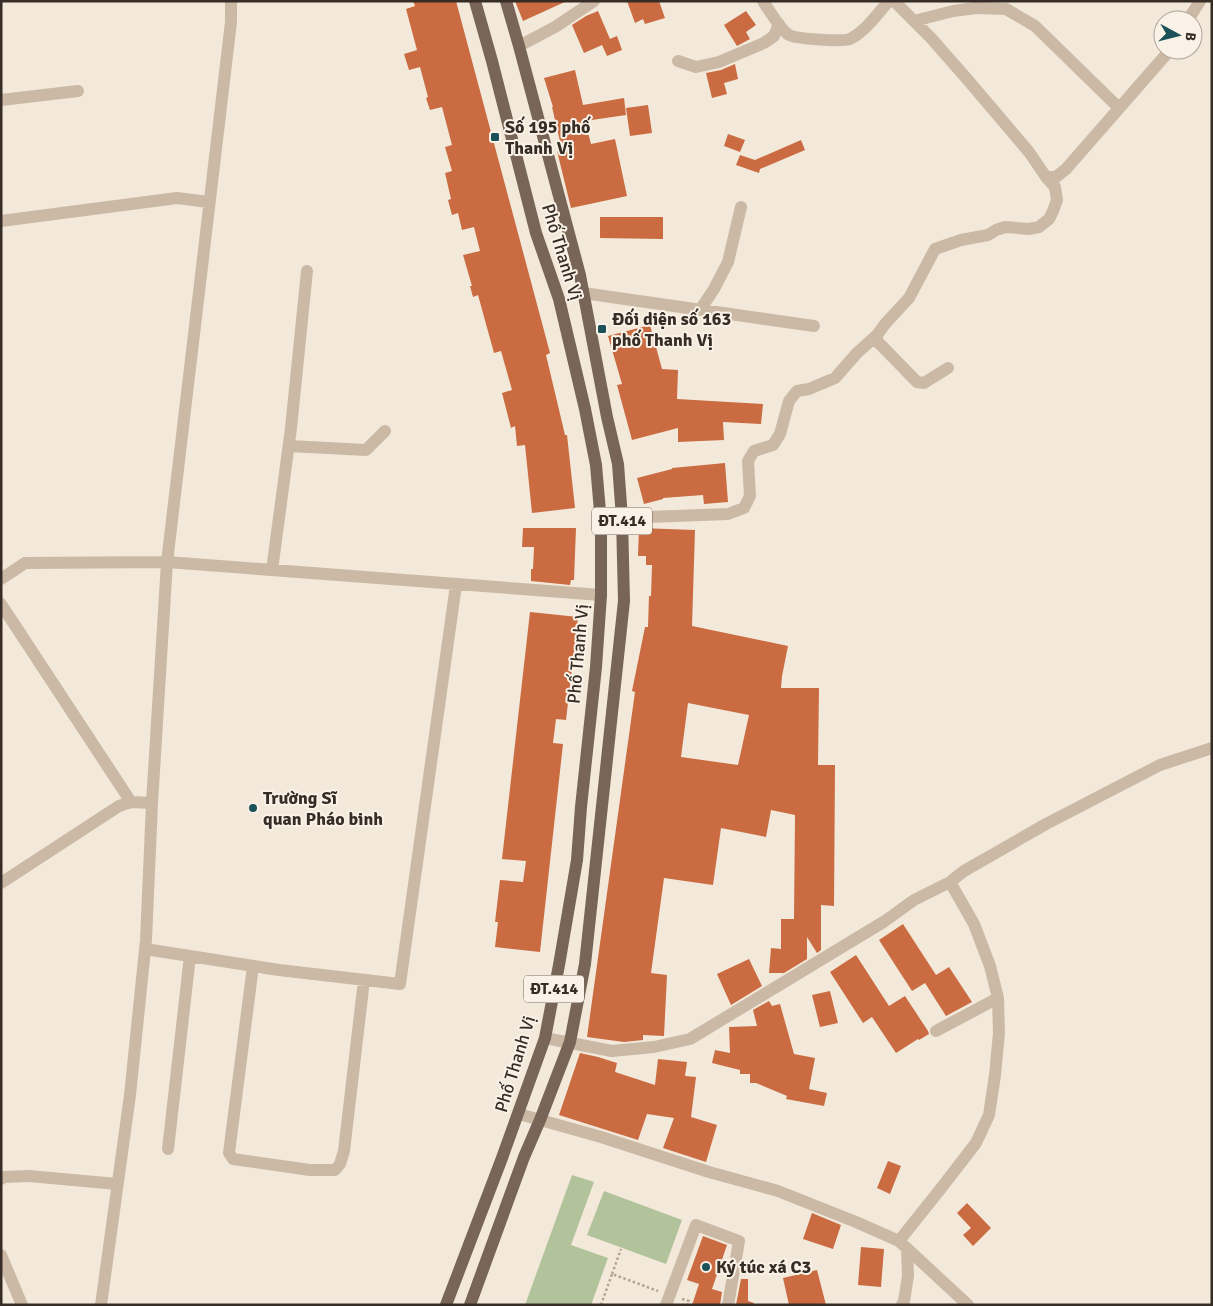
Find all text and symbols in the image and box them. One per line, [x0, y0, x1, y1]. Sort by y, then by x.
north arrow [1153, 10, 1203, 60]
text: B [1181, 31, 1199, 42]
place label: Số 195 phố Thanh Vị [505, 116, 591, 159]
marker: Số 195 phố Thanh Vị [489, 131, 501, 143]
street label: Phố Thanh Vị [537, 201, 587, 303]
place label: Đối diện số 163 phố Thanh Vị [612, 308, 731, 351]
marker: Đối diện số 163 phố Thanh Vị [596, 323, 608, 335]
road number: ĐT.414 [592, 508, 652, 534]
street label: Phố Thanh Vị [563, 603, 593, 705]
place label: Trường Sĩ quan Pháo binh [263, 787, 383, 830]
marker: Trường Sĩ quan Pháo binh [247, 802, 259, 814]
road number: ĐT.414 [524, 976, 584, 1002]
street label: Phố Thanh Vị [490, 1013, 540, 1115]
place label: Ký túc xá C3 [716, 1256, 811, 1278]
marker: Ký túc xá C3 [700, 1261, 712, 1273]

